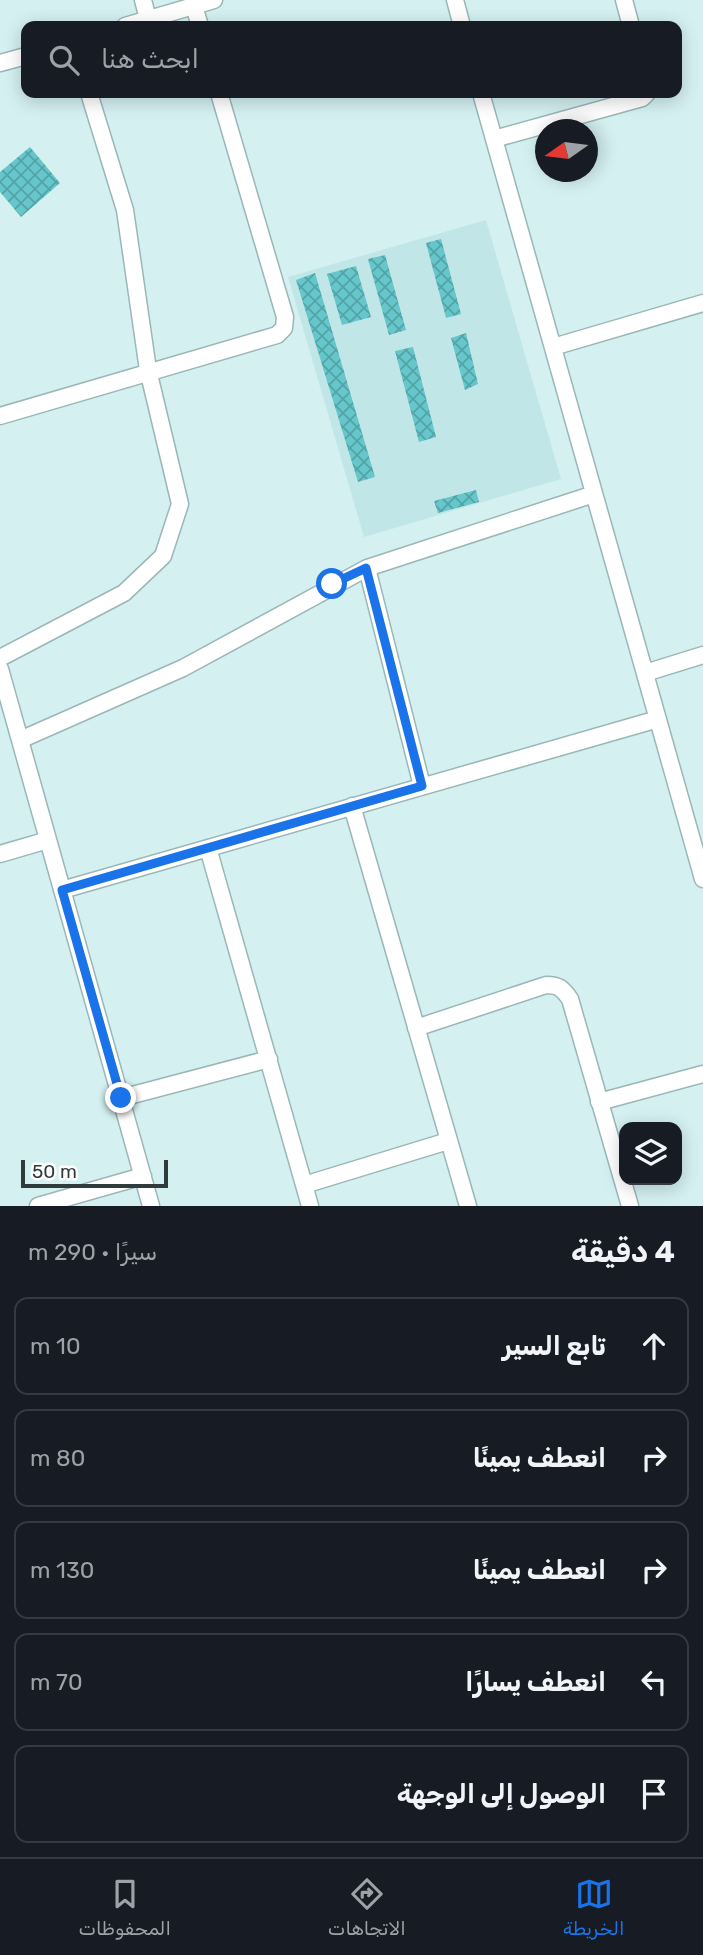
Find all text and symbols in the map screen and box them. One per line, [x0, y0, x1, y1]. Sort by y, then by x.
search box [21, 21, 682, 98]
icon: search [45, 41, 83, 79]
text: ابحث هنا [101, 44, 199, 75]
north arrow [535, 119, 598, 182]
route start [316, 568, 347, 599]
route end [105, 1082, 136, 1113]
map controls [619, 1122, 682, 1185]
button: layers [619, 1122, 682, 1185]
scale bar [21, 1157, 168, 1189]
text: 50 m [32, 1160, 77, 1183]
text: 4 دقيقة [571, 1234, 675, 1270]
text: سيرًا · 290 m [28, 1238, 157, 1266]
icon: ahead [635, 1327, 673, 1365]
text: تابع السير [502, 1331, 606, 1362]
text: 10 m [30, 1332, 81, 1360]
icon: right [635, 1439, 673, 1477]
text: انعطف يمينًا [473, 1443, 606, 1474]
text: 80 m [30, 1444, 85, 1472]
icon: right [635, 1551, 673, 1589]
text: انعطف يمينًا [473, 1555, 606, 1586]
text: 130 m [30, 1556, 94, 1584]
icon: left [635, 1663, 673, 1701]
text: انعطف يسارًا [465, 1667, 606, 1698]
text: 70 m [30, 1668, 83, 1696]
icon: arrive [635, 1775, 673, 1813]
text: الوصول إلى الوجهة [397, 1779, 606, 1810]
tab: المحفوظات [79, 1875, 171, 1940]
tab: الاتجاهات [328, 1875, 406, 1940]
tab: الخريطة [563, 1875, 625, 1940]

